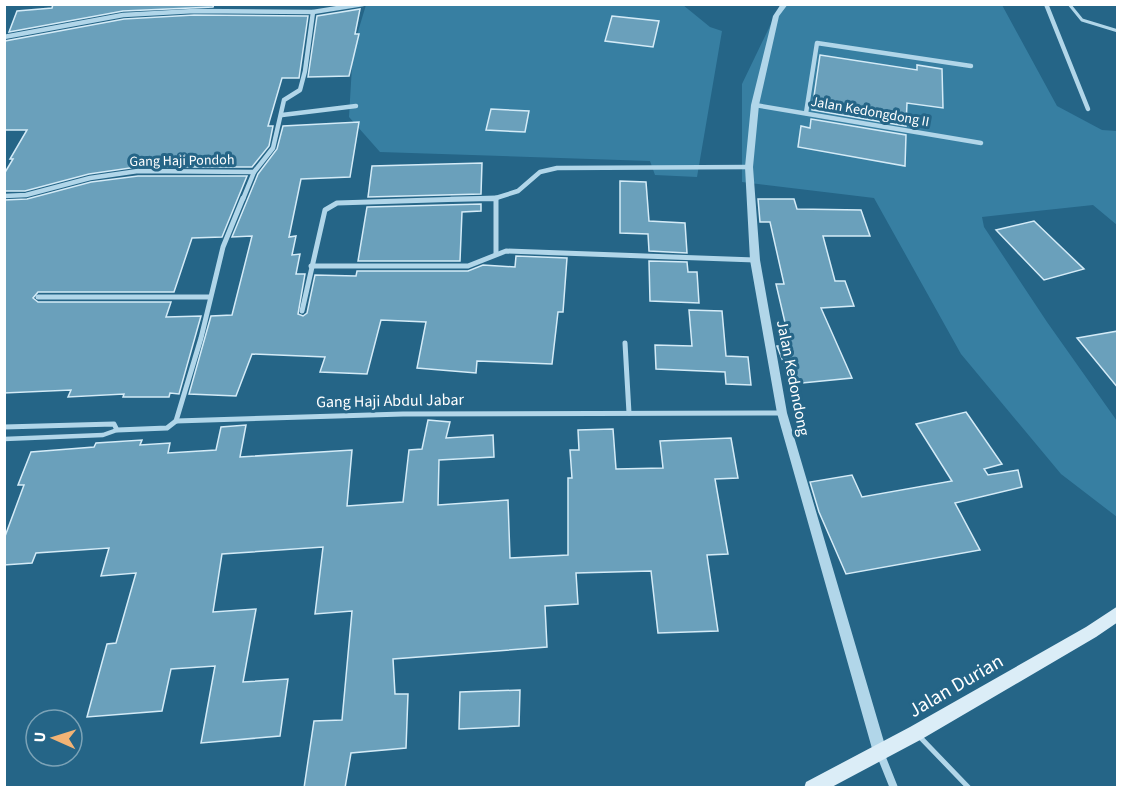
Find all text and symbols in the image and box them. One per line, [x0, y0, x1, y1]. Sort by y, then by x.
street label: Jalan Kedongdong II [809, 92, 931, 132]
street label: Gang Haji Pondoh [129, 150, 235, 172]
street label: Jalan Kedondong [771, 318, 815, 438]
street label: Gang Haji Abdul Jabar [316, 389, 465, 413]
street label: Jalan Durian [903, 647, 1009, 725]
north arrow [24, 708, 84, 768]
text: U [29, 731, 51, 743]

